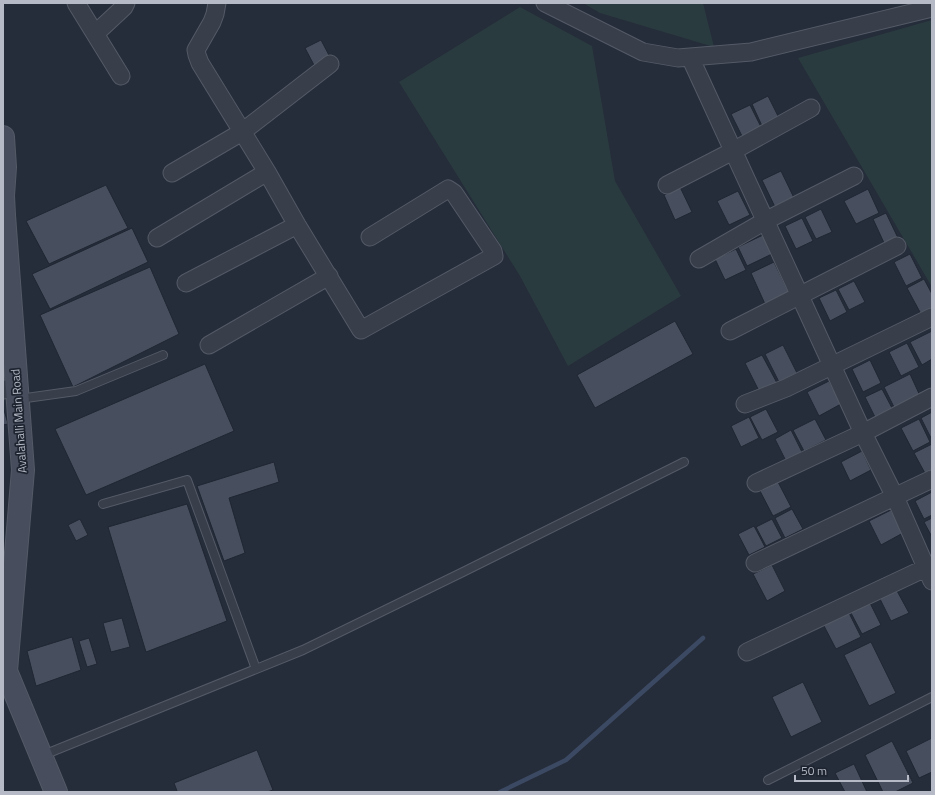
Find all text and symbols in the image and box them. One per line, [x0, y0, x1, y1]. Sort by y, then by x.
street label: Avalahalli Main Road [5, 368, 32, 474]
scale bar [795, 757, 908, 783]
text: 50 m [801, 761, 827, 780]

